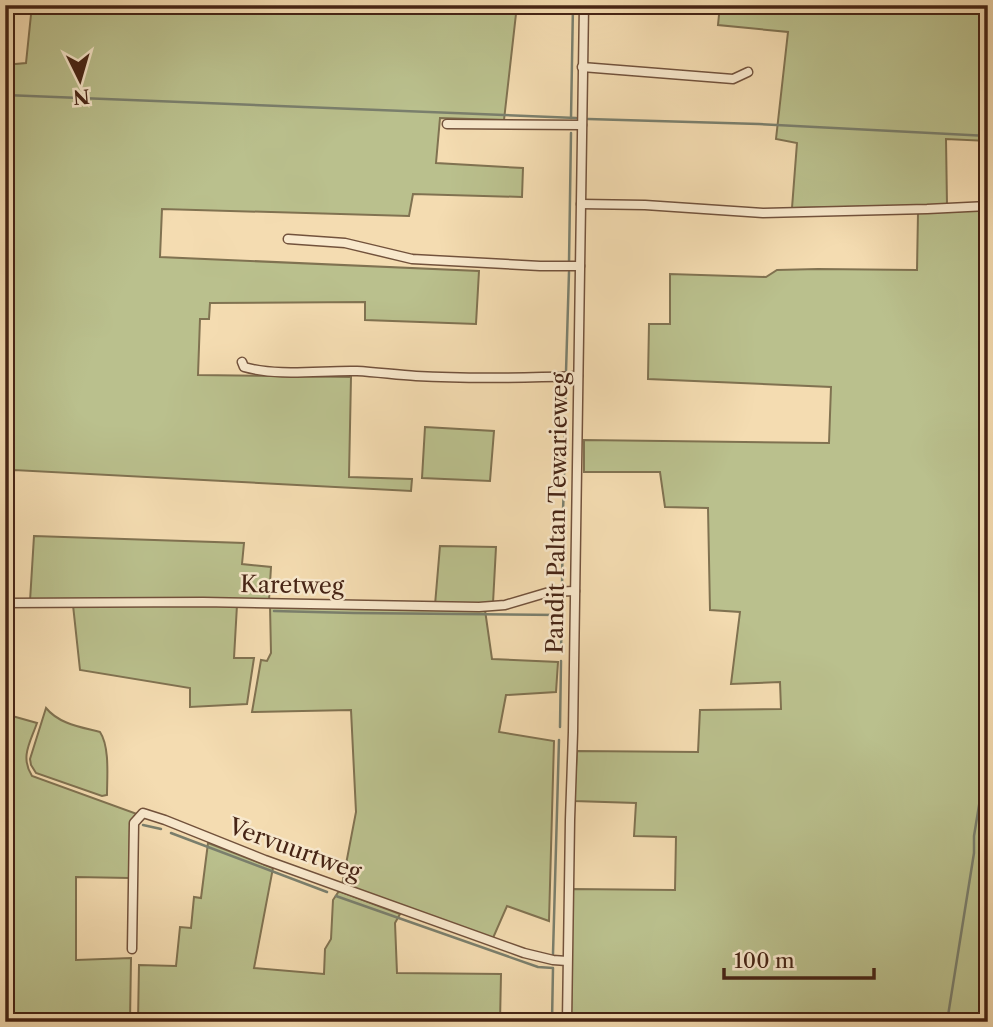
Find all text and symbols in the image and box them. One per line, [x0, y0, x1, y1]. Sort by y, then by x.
north arrow [46, 46, 116, 116]
text: N [72, 84, 91, 109]
street label: Pandit Paltan Tewarieweg [541, 371, 573, 654]
street label: Karetweg [240, 570, 345, 600]
street label: Vervuurtweg [224, 812, 366, 886]
scale bar [724, 936, 874, 980]
text: 100 m [734, 948, 795, 973]

